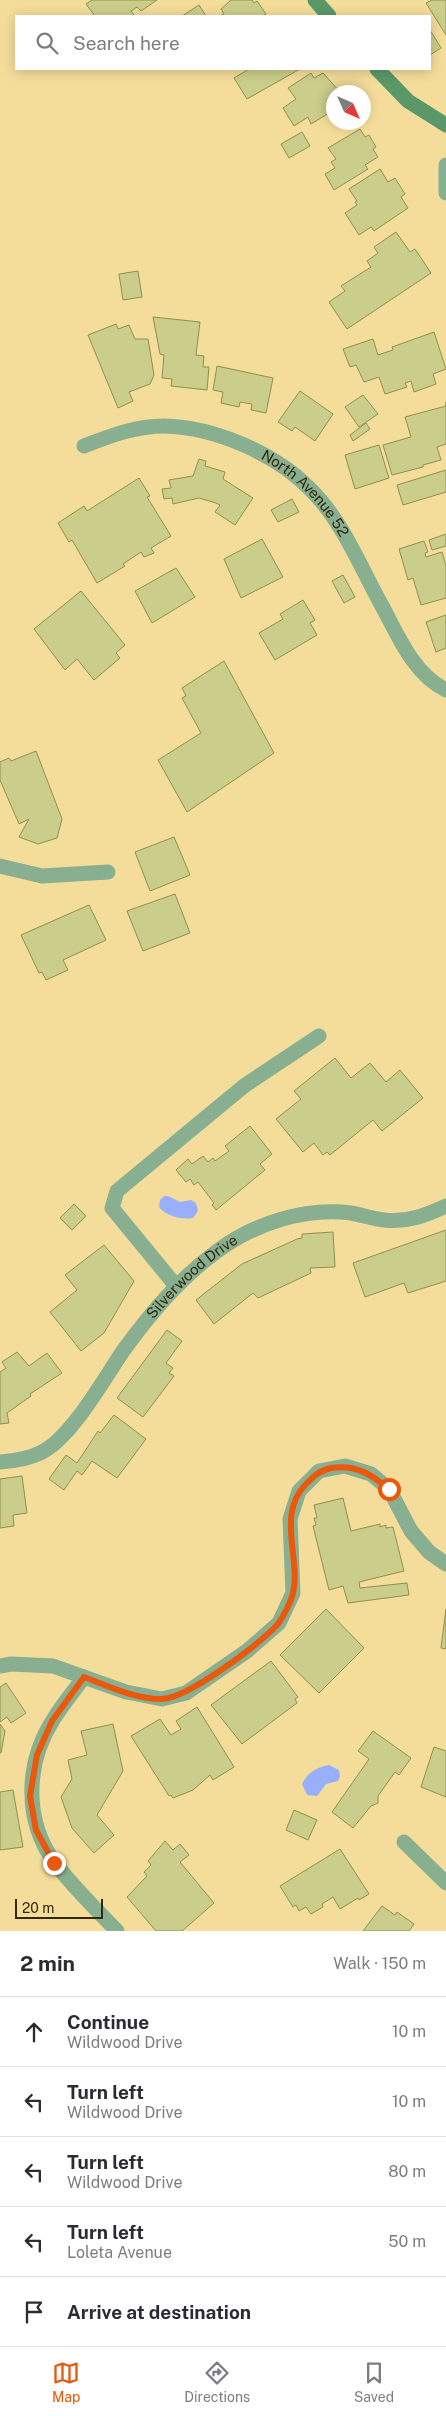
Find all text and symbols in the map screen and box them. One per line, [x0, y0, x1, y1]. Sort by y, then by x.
search box [15, 15, 431, 70]
icon: search [33, 29, 61, 57]
text: Search here [73, 32, 180, 54]
north arrow [326, 85, 371, 130]
street label: North Avenue 52 [259, 446, 353, 540]
street label: Silverwood Drive [143, 1231, 240, 1322]
route start [378, 1478, 401, 1501]
route end [43, 1852, 66, 1875]
scale bar [15, 1896, 102, 1919]
text: 20 m [22, 1900, 54, 1916]
text: 2 min [20, 1951, 75, 1976]
text: Walk · 150 m [333, 1954, 426, 1973]
text: Continue [67, 2011, 149, 2033]
icon: ahead [20, 2018, 48, 2046]
text: 10 m [392, 2022, 426, 2041]
text: Wildwood Drive [67, 2033, 182, 2052]
text: Turn left [67, 2081, 144, 2103]
icon: left [20, 2088, 48, 2116]
text: 10 m [392, 2092, 426, 2111]
text: Wildwood Drive [67, 2103, 182, 2122]
text: Turn left [67, 2151, 144, 2173]
icon: left [20, 2158, 48, 2186]
text: 80 m [388, 2162, 426, 2181]
text: Wildwood Drive [67, 2173, 182, 2192]
text: Turn left [67, 2221, 144, 2243]
icon: left [20, 2228, 48, 2256]
text: 50 m [388, 2232, 426, 2251]
text: Loleta Avenue [67, 2243, 172, 2262]
icon: arrive [20, 2298, 48, 2326]
text: Arrive at destination [67, 2301, 251, 2323]
tab: Map [52, 2359, 80, 2405]
tab: Directions [184, 2359, 250, 2405]
tab: Saved [354, 2359, 394, 2405]

